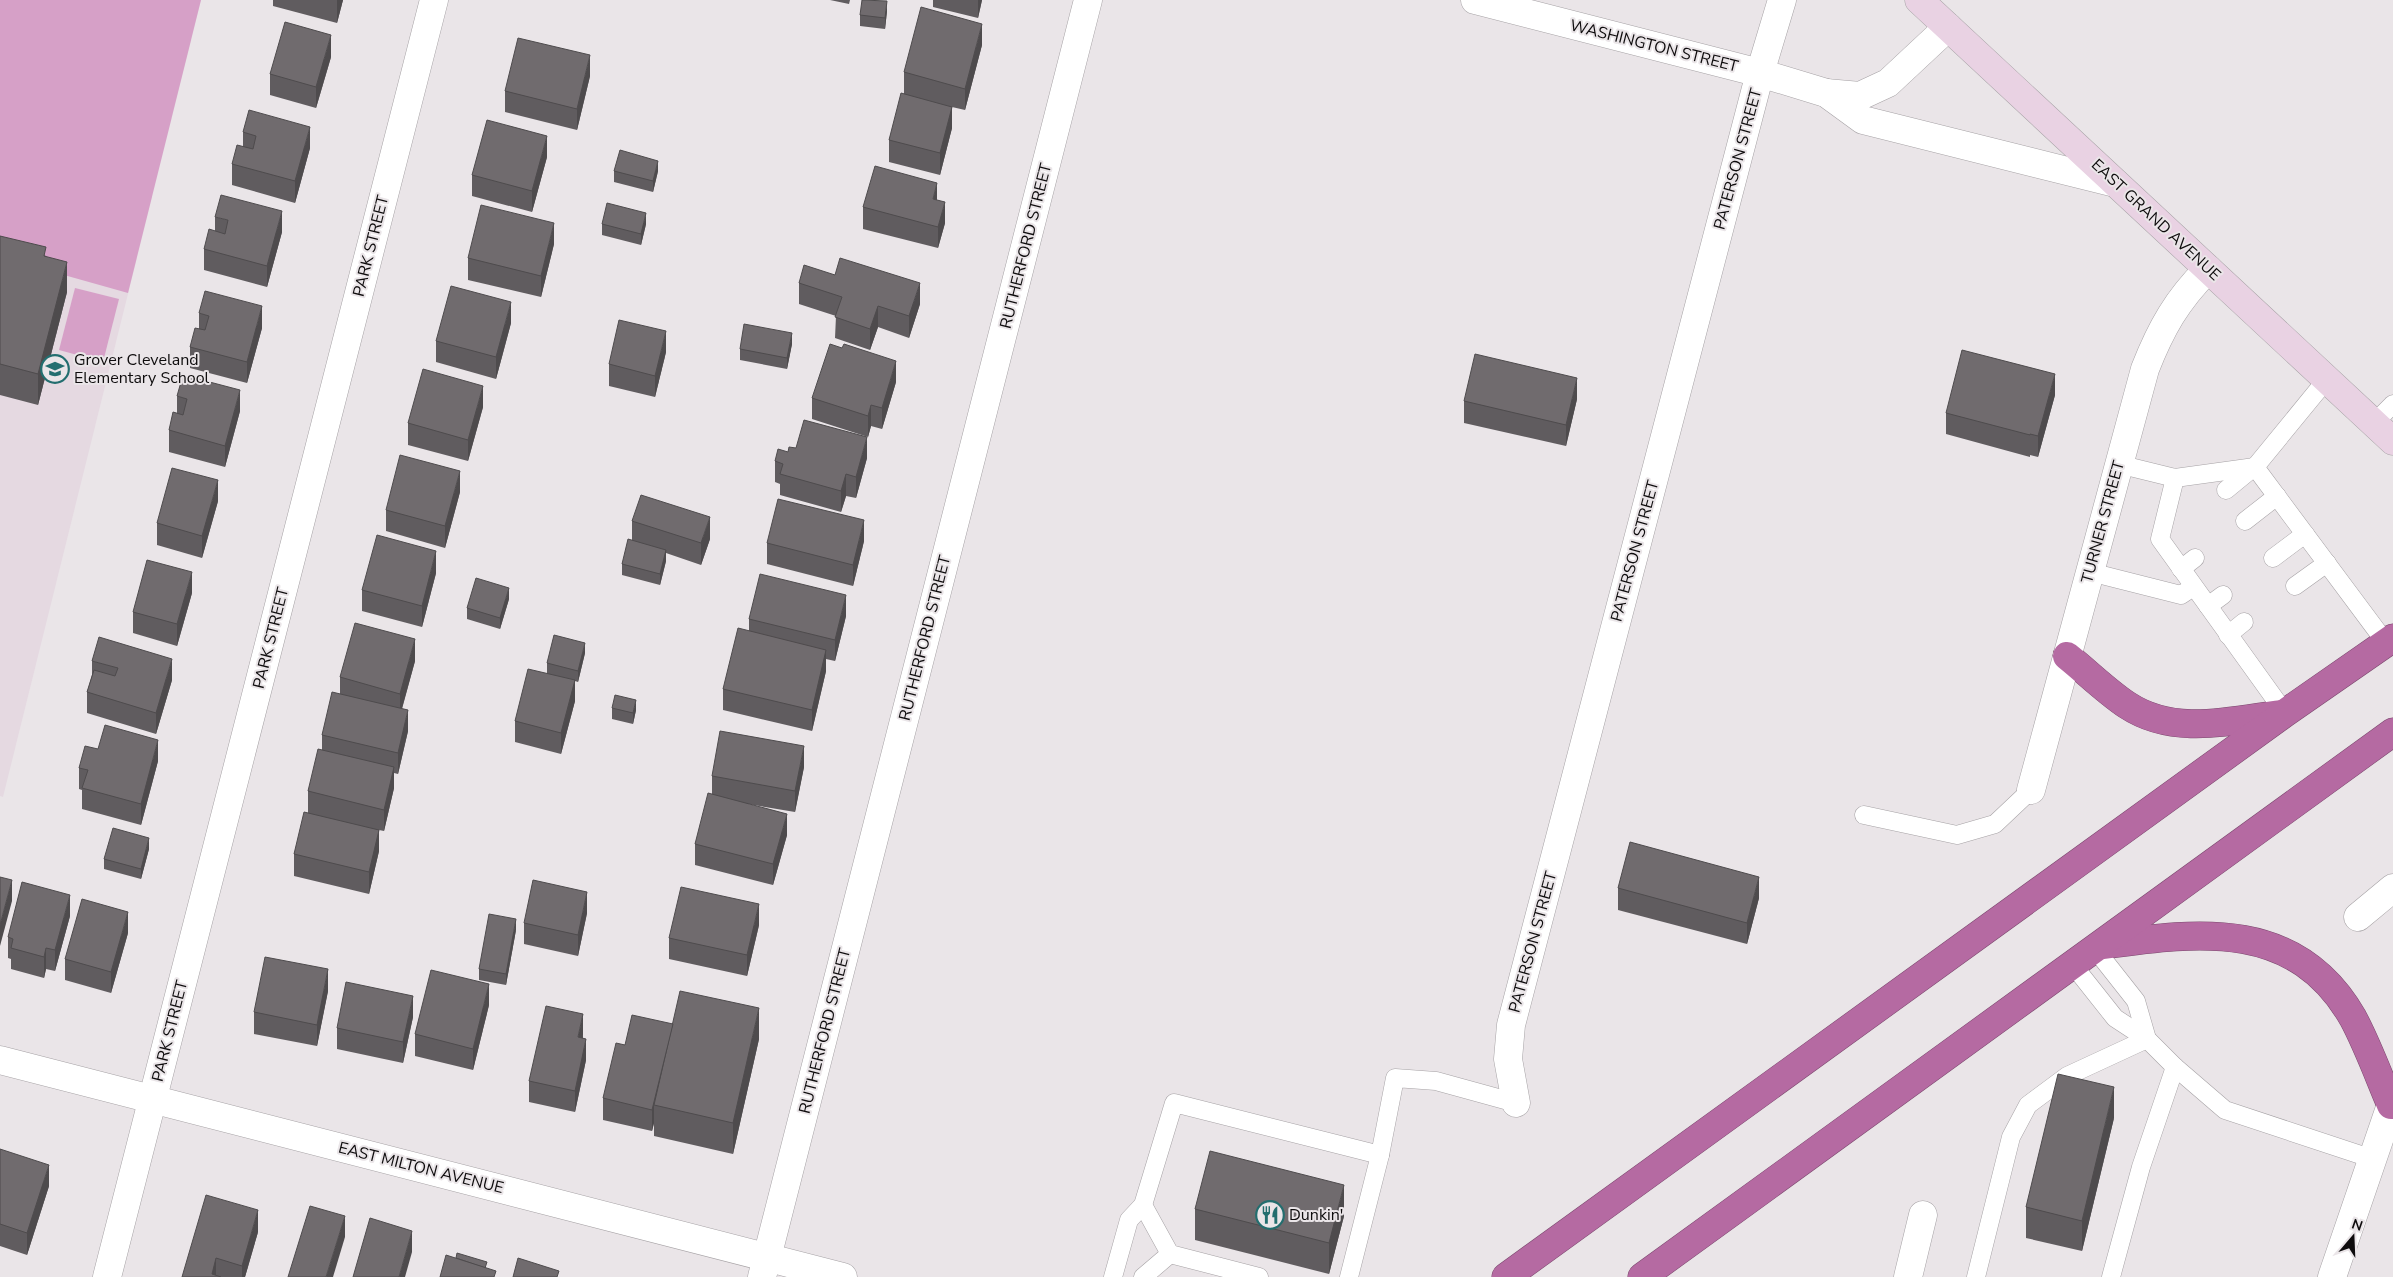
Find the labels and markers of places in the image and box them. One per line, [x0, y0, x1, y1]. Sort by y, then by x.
place label: Grover Cleveland Elementary School [74, 349, 210, 389]
school or university icon: Grover Cleveland Elementary School [40, 354, 70, 384]
restaurant icon: Dunkin' [1255, 1200, 1285, 1230]
place label: Dunkin' [1289, 1204, 1343, 1226]

